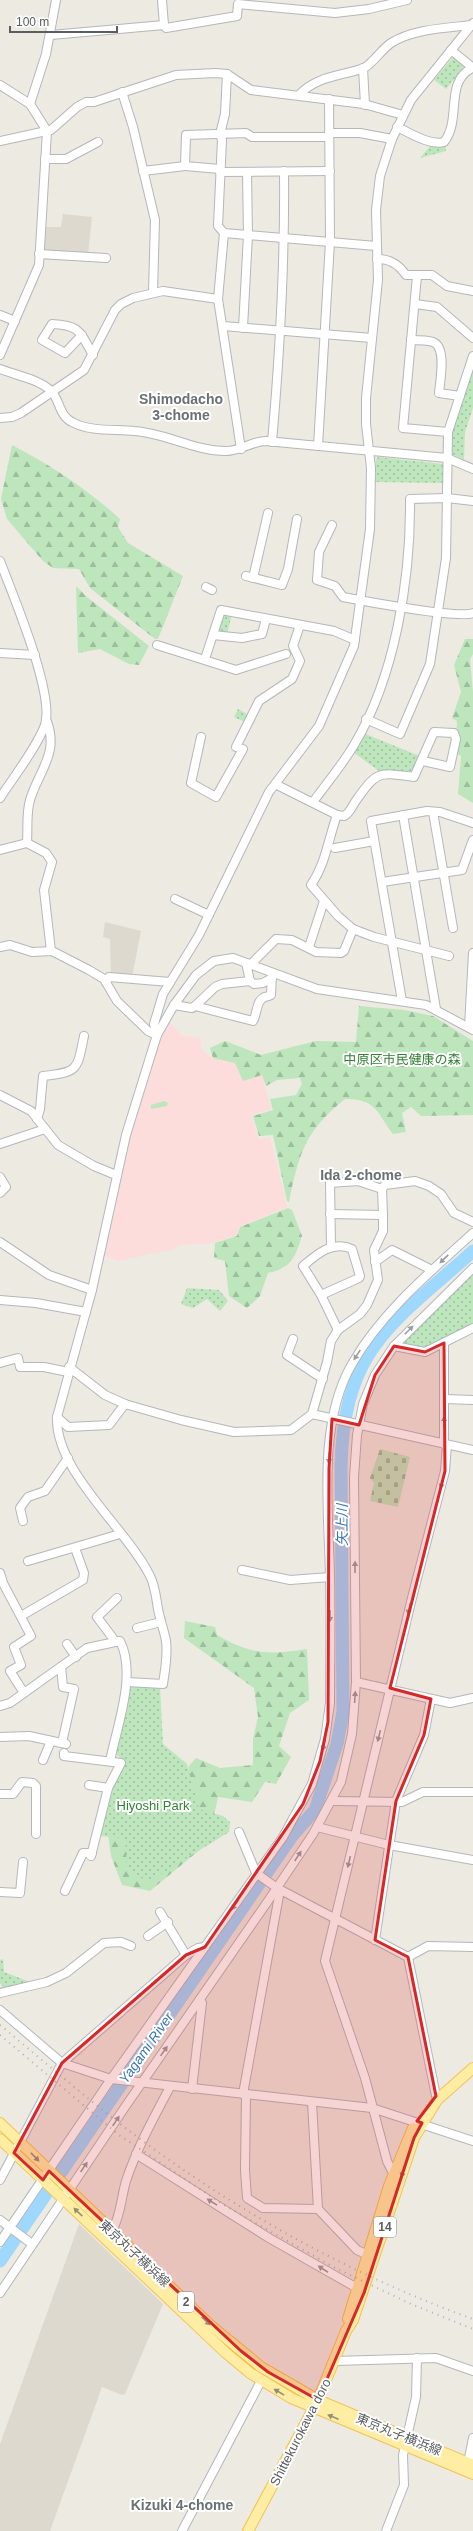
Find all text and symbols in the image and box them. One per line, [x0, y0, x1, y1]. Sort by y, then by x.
scale bar [10, 8, 117, 34]
text: 100 m [16, 15, 49, 29]
district label: Shimodacho 3-chome [139, 391, 223, 423]
park label: 中原区市民健康の森 [343, 1052, 461, 1067]
district label: Ida 2-chome [320, 1167, 402, 1183]
one-way arrow [439, 1254, 449, 1264]
one-way arrow [404, 1325, 414, 1335]
one-way arrow [353, 1350, 361, 1360]
one-way arrow [441, 1415, 447, 1428]
one-way arrow [326, 1452, 332, 1465]
one-way arrow [439, 1478, 445, 1490]
water label: 矢上川 [334, 1502, 350, 1546]
one-way arrow [352, 1560, 358, 1573]
one-way arrow [405, 1603, 411, 1615]
one-way arrow [327, 1610, 333, 1623]
one-way arrow [351, 1691, 358, 1703]
one-way arrow [376, 1730, 382, 1742]
one-way arrow [320, 1739, 326, 1751]
park label: Hiyoshi Park [117, 1798, 190, 1813]
one-way arrow [294, 1851, 302, 1861]
one-way arrow [346, 1856, 352, 1868]
one-way arrow [231, 1899, 238, 1911]
water label: Yagami River [116, 2008, 177, 2087]
one-way arrow [160, 2046, 168, 2056]
one-way arrow [112, 2115, 119, 2127]
one-way arrow [30, 2152, 40, 2162]
one-way arrow [80, 2162, 88, 2172]
one-way arrow [400, 2166, 406, 2178]
one-way arrow [207, 2198, 217, 2206]
one-way arrow [73, 2207, 83, 2217]
street label: 東京丸子横浜線 [96, 2217, 173, 2290]
road number: 14 [374, 2217, 396, 2237]
one-way arrow [318, 2265, 328, 2273]
road number: 2 [178, 2292, 194, 2312]
one-way arrow [201, 2316, 211, 2326]
street label: Shittekurokawa doro [267, 2376, 334, 2488]
one-way arrow [273, 2388, 285, 2395]
street label: 東京丸子横浜線 [354, 2410, 444, 2458]
one-way arrow [327, 2413, 339, 2419]
district label: Kizuki 4-chome [131, 2497, 234, 2513]

